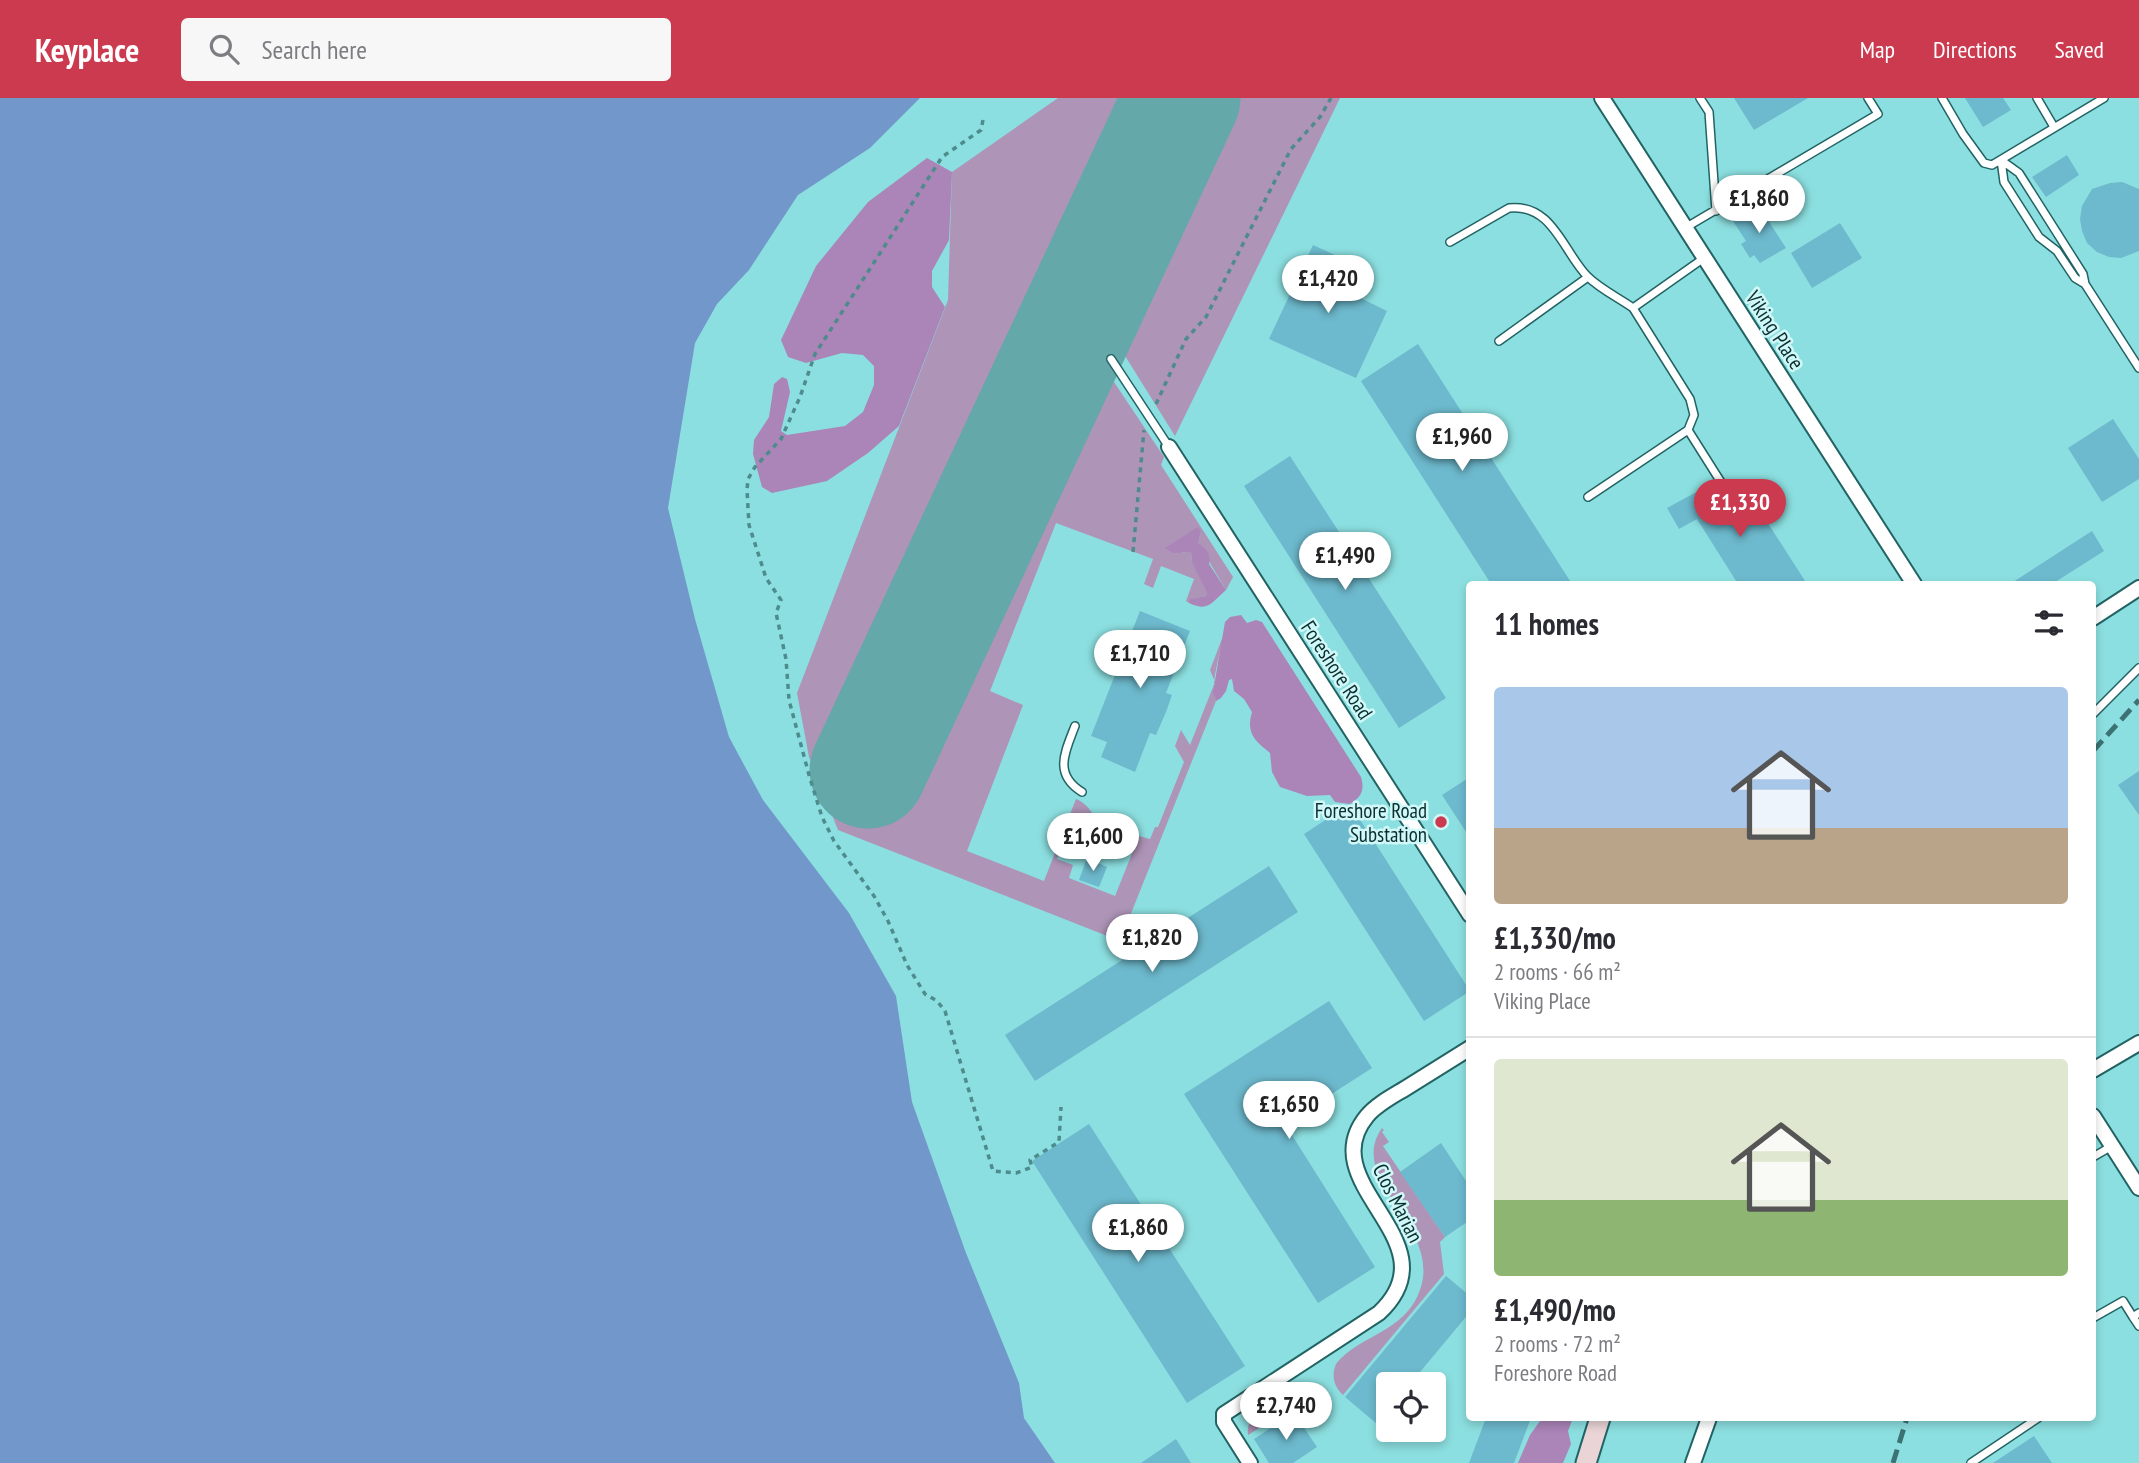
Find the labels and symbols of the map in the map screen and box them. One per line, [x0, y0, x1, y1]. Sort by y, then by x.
pin: £1,860 [1702, 176, 1816, 235]
pin: £1,420 [1271, 256, 1385, 315]
street label: Viking Place [1739, 285, 1810, 374]
pin: £1,960 [1405, 414, 1519, 473]
pin: £1,330 [1683, 480, 1797, 539]
pin: £1,490 [1288, 532, 1402, 592]
street label: Foreshore Road [1295, 616, 1379, 724]
pin: £1,710 [1083, 630, 1197, 690]
place label: Foreshore Road Substation [1315, 797, 1427, 848]
pin: £1,600 [1036, 814, 1150, 873]
marker: Foreshore Road Substation [1433, 814, 1449, 830]
pin: £1,820 [1095, 914, 1209, 974]
pin: £1,650 [1232, 1082, 1346, 1141]
street label: Clos Marian [1367, 1159, 1429, 1247]
pin: £1,860 [1081, 1204, 1195, 1264]
pin: £2,740 [1229, 1382, 1343, 1442]

